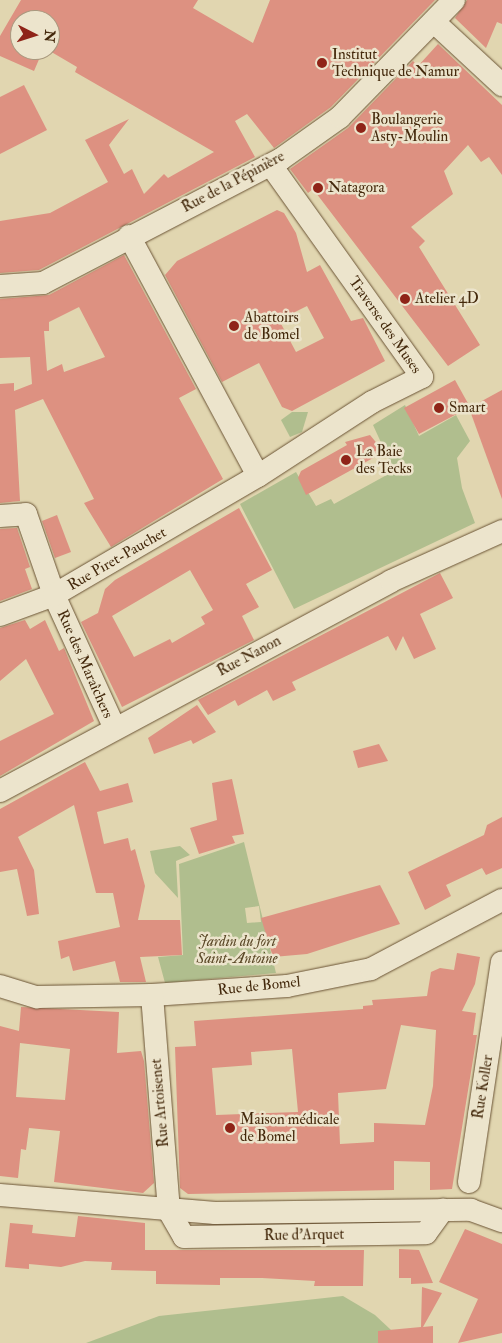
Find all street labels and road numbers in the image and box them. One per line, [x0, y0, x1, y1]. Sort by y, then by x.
street label: Rue de la Pépinière [179, 147, 287, 217]
street label: Traverse des Muses [345, 273, 425, 377]
street label: Rue Piret-Pauchet [64, 523, 170, 595]
street label: Rue des Maraîchers [53, 607, 117, 721]
street label: Rue Nanon [214, 632, 284, 680]
street label: Rue de Bomel [217, 973, 301, 999]
street label: Rue Koller [469, 1054, 497, 1120]
street label: Rue Artoisenet [147, 1058, 173, 1148]
street label: Rue d'Arquet [264, 1225, 344, 1245]

